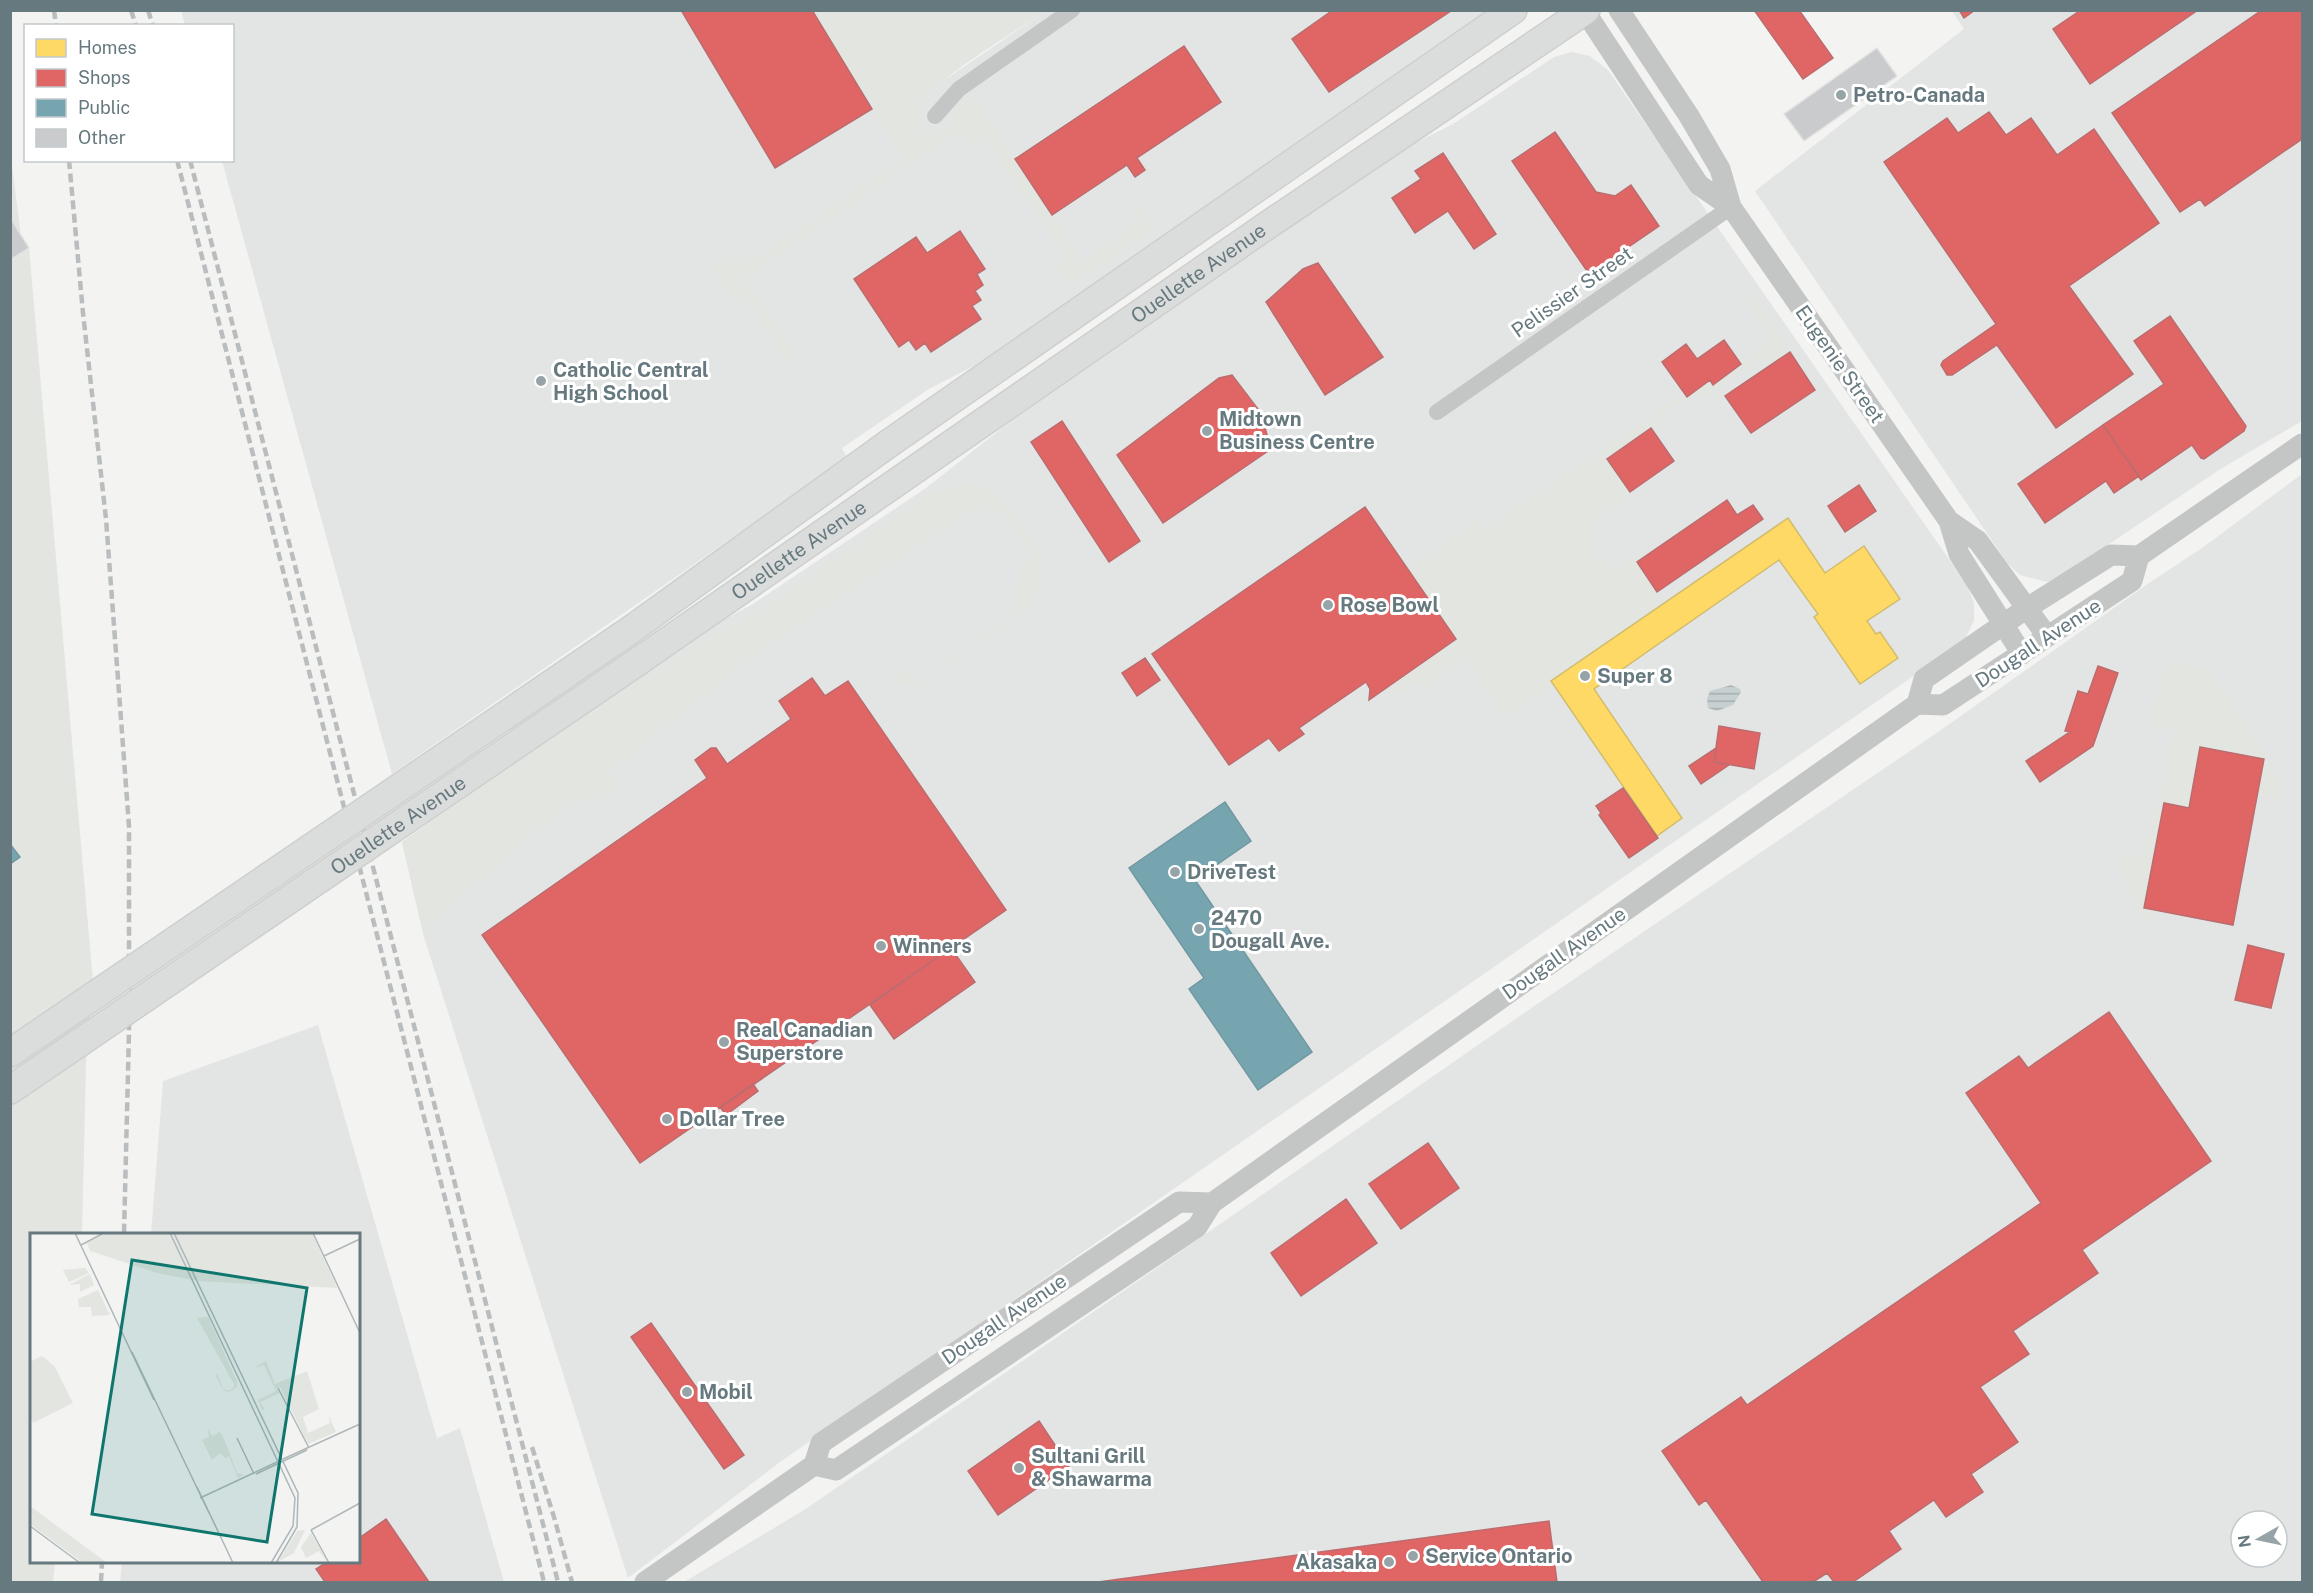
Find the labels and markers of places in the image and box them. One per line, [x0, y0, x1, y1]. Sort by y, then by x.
place label: Petro-Canada [1853, 83, 1985, 107]
marker: Petro-Canada [1834, 88, 1848, 102]
place label: Catholic Central High School [553, 358, 709, 405]
marker: Catholic Central High School [534, 374, 548, 388]
place label: Midtown Business Centre [1219, 407, 1375, 454]
marker: Midtown Business Centre [1200, 424, 1214, 438]
place label: Rose Bowl [1340, 593, 1439, 617]
marker: Rose Bowl [1321, 598, 1335, 612]
place label: Super 8 [1597, 664, 1673, 688]
marker: Super 8 [1578, 669, 1592, 683]
place label: DriveTest [1187, 860, 1276, 884]
marker: DriveTest [1168, 865, 1182, 879]
place label: 2470 Dougall Ave. [1211, 906, 1330, 953]
marker: 2470 Dougall Ave. [1192, 922, 1206, 936]
place label: Winners [893, 934, 972, 958]
marker: Winners [874, 939, 888, 953]
place label: Real Canadian Superstore [736, 1018, 873, 1065]
marker: Real Canadian Superstore [717, 1035, 731, 1049]
place label: Dollar Tree [679, 1107, 785, 1131]
marker: Dollar Tree [660, 1112, 674, 1126]
place label: Mobil [699, 1380, 753, 1404]
marker: Mobil [680, 1385, 694, 1399]
place label: Sultani Grill & Shawarma [1031, 1444, 1152, 1491]
marker: Sultani Grill & Shawarma [1012, 1461, 1026, 1475]
place label: Service Ontario [1425, 1544, 1573, 1568]
marker: Service Ontario [1406, 1549, 1420, 1563]
place label: Akasaka [1295, 1550, 1377, 1574]
marker: Akasaka [1382, 1555, 1396, 1569]

